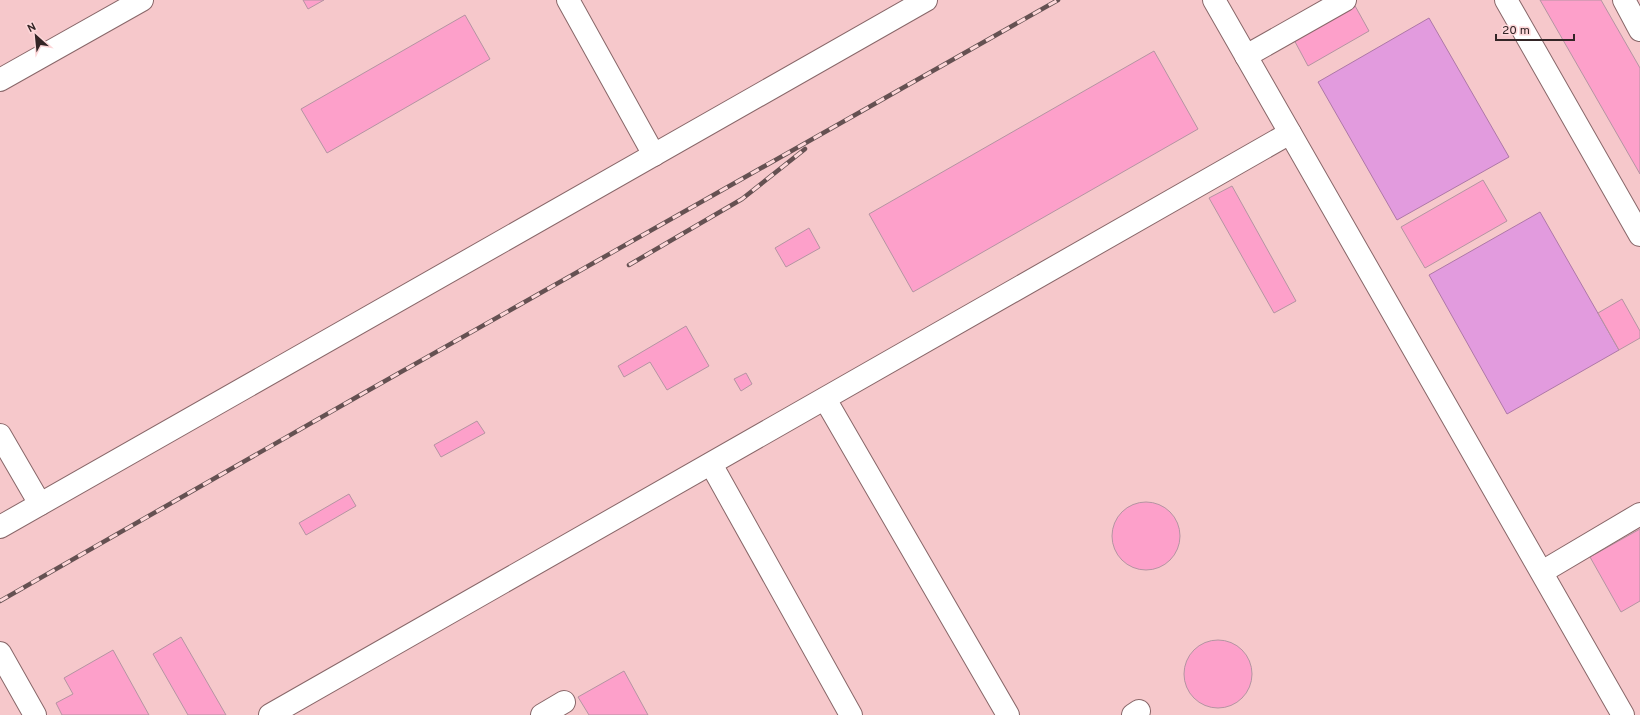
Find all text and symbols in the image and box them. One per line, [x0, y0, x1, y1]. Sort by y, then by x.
north arrow [16, 16, 56, 56]
scale bar [1496, 16, 1574, 42]
text: N [25, 20, 39, 36]
text: 20 m [1502, 23, 1530, 39]

